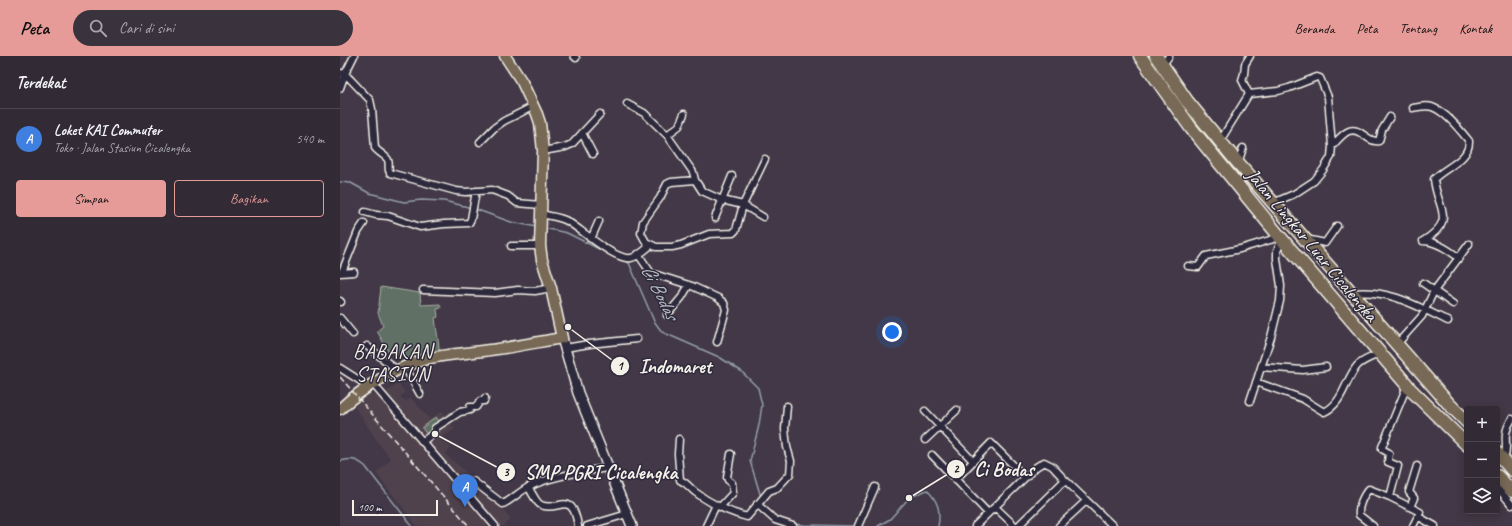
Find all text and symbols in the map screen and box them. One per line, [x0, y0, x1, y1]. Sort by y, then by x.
search box [73, 10, 353, 46]
text: Peta [20, 16, 49, 40]
icon: search [87, 17, 109, 39]
text: Cari di sini [119, 19, 174, 38]
text: Beranda [1295, 20, 1335, 37]
text: Peta [1357, 20, 1378, 37]
text: Tentang [1400, 20, 1437, 37]
text: Kontak [1459, 20, 1492, 37]
text: Terdekat [16, 72, 66, 93]
text: Loket KAI Commuter [54, 121, 161, 140]
text: A [26, 131, 32, 147]
text: 540 m [296, 131, 324, 147]
text: Toko · Jalan Stasiun Cicalengka [54, 140, 190, 156]
street label: Jalan Lingkar Luar Cicalengka [1240, 163, 1384, 328]
button: Simpan [16, 180, 166, 217]
button: Bagikan [174, 180, 324, 217]
water label: Ci Bodas [636, 260, 686, 326]
your location [882, 322, 902, 342]
district label: BABAKAN STASIUN [353, 339, 435, 387]
callout: Indomaret [610, 350, 719, 382]
text: Indomaret [639, 354, 714, 379]
text: 1 [617, 358, 624, 374]
map controls [1464, 406, 1500, 514]
button: + [1464, 406, 1500, 442]
button: − [1464, 442, 1500, 478]
callout: Ci Bodas [946, 453, 1041, 485]
callout: SMP PGRI Cicalengka [496, 456, 685, 488]
text: Ci Bodas [974, 457, 1036, 482]
text: SMP PGRI Cicalengka [525, 460, 679, 485]
text: 2 [953, 461, 960, 477]
text: 3 [503, 464, 510, 480]
pin: A [452, 474, 478, 507]
button: layers [1464, 478, 1500, 514]
scale bar [352, 498, 438, 517]
text: 100 m [358, 500, 382, 514]

